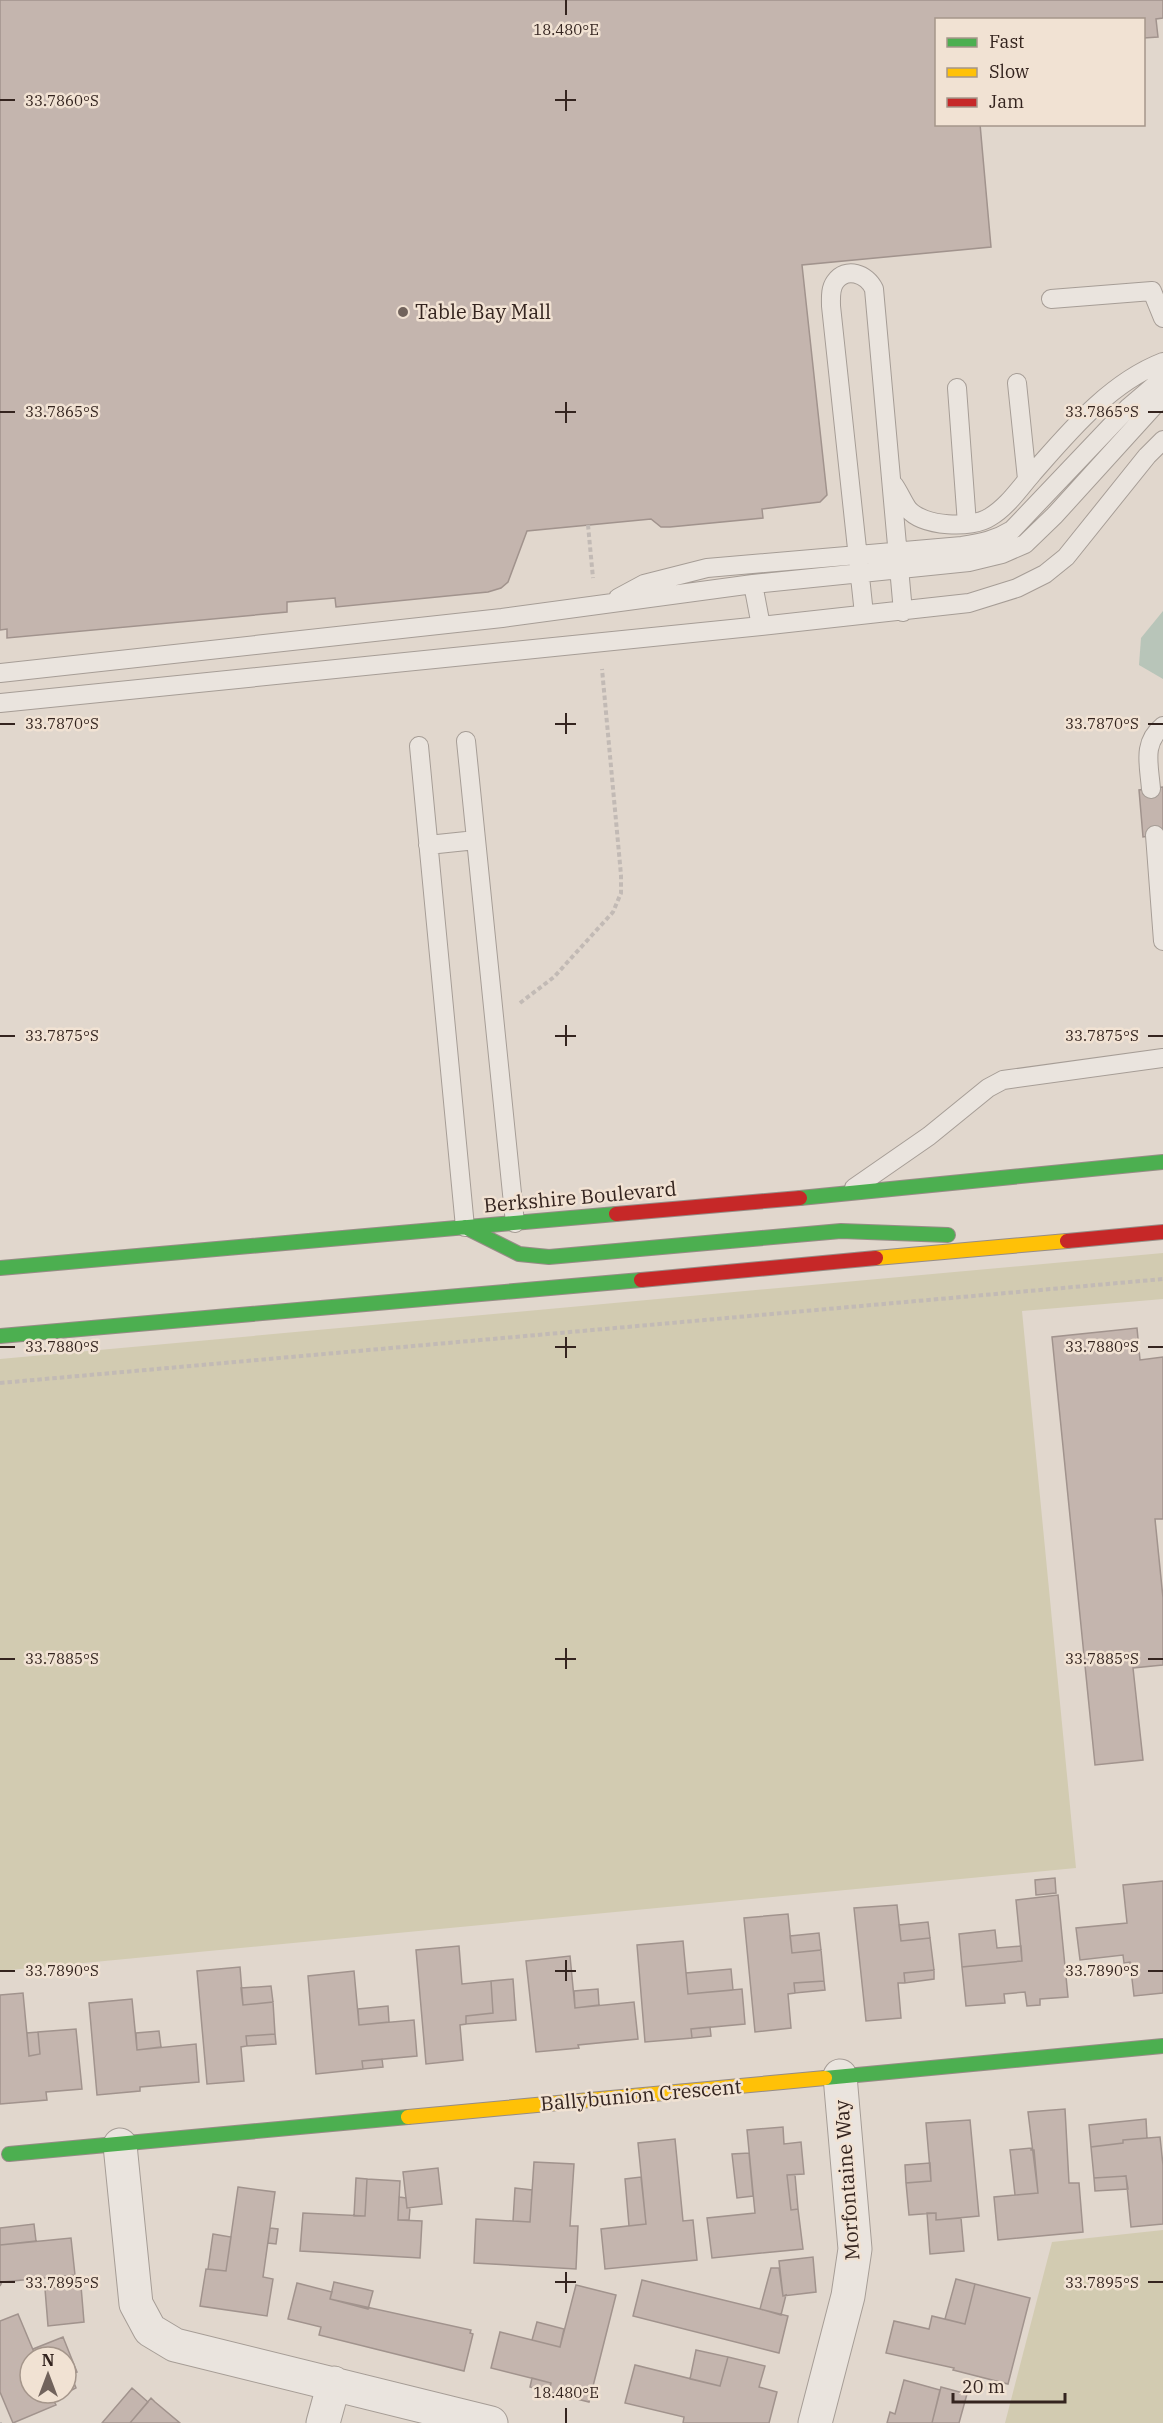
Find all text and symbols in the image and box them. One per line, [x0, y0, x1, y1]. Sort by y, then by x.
legend [935, 18, 1145, 126]
text: 18.480°E [533, 20, 599, 39]
text: Fast [989, 30, 1024, 53]
text: Slow [989, 60, 1029, 83]
text: Jam [989, 90, 1024, 113]
text: 33.7860°S [25, 91, 99, 110]
place label: Table Bay Mall [415, 298, 551, 325]
marker: Table Bay Mall [396, 305, 410, 319]
text: 33.7865°S [25, 402, 99, 421]
text: 33.7865°S [1065, 402, 1139, 421]
text: 33.7870°S [25, 714, 99, 733]
text: 33.7870°S [1065, 714, 1139, 733]
text: 33.7875°S [25, 1026, 99, 1045]
text: 33.7875°S [1065, 1026, 1139, 1045]
street label: Berkshire Boulevard [482, 1175, 678, 1218]
text: 33.7880°S [25, 1337, 99, 1356]
text: 33.7880°S [1065, 1337, 1139, 1356]
text: 33.7885°S [25, 1649, 99, 1668]
text: 33.7885°S [1065, 1649, 1139, 1668]
text: 33.7890°S [25, 1961, 99, 1980]
text: 33.7890°S [1065, 1961, 1139, 1980]
street label: Ballybunion Crescent [539, 2072, 743, 2117]
street label: Morfontaine Way [827, 2099, 866, 2261]
text: 33.7895°S [25, 2273, 99, 2292]
text: 33.7895°S [1065, 2273, 1139, 2292]
north arrow [18, 2345, 78, 2405]
text: N [42, 2350, 54, 2370]
scale bar [953, 2366, 1066, 2404]
text: 20 m [962, 2375, 1005, 2398]
text: 18.480°E [533, 2383, 599, 2402]

